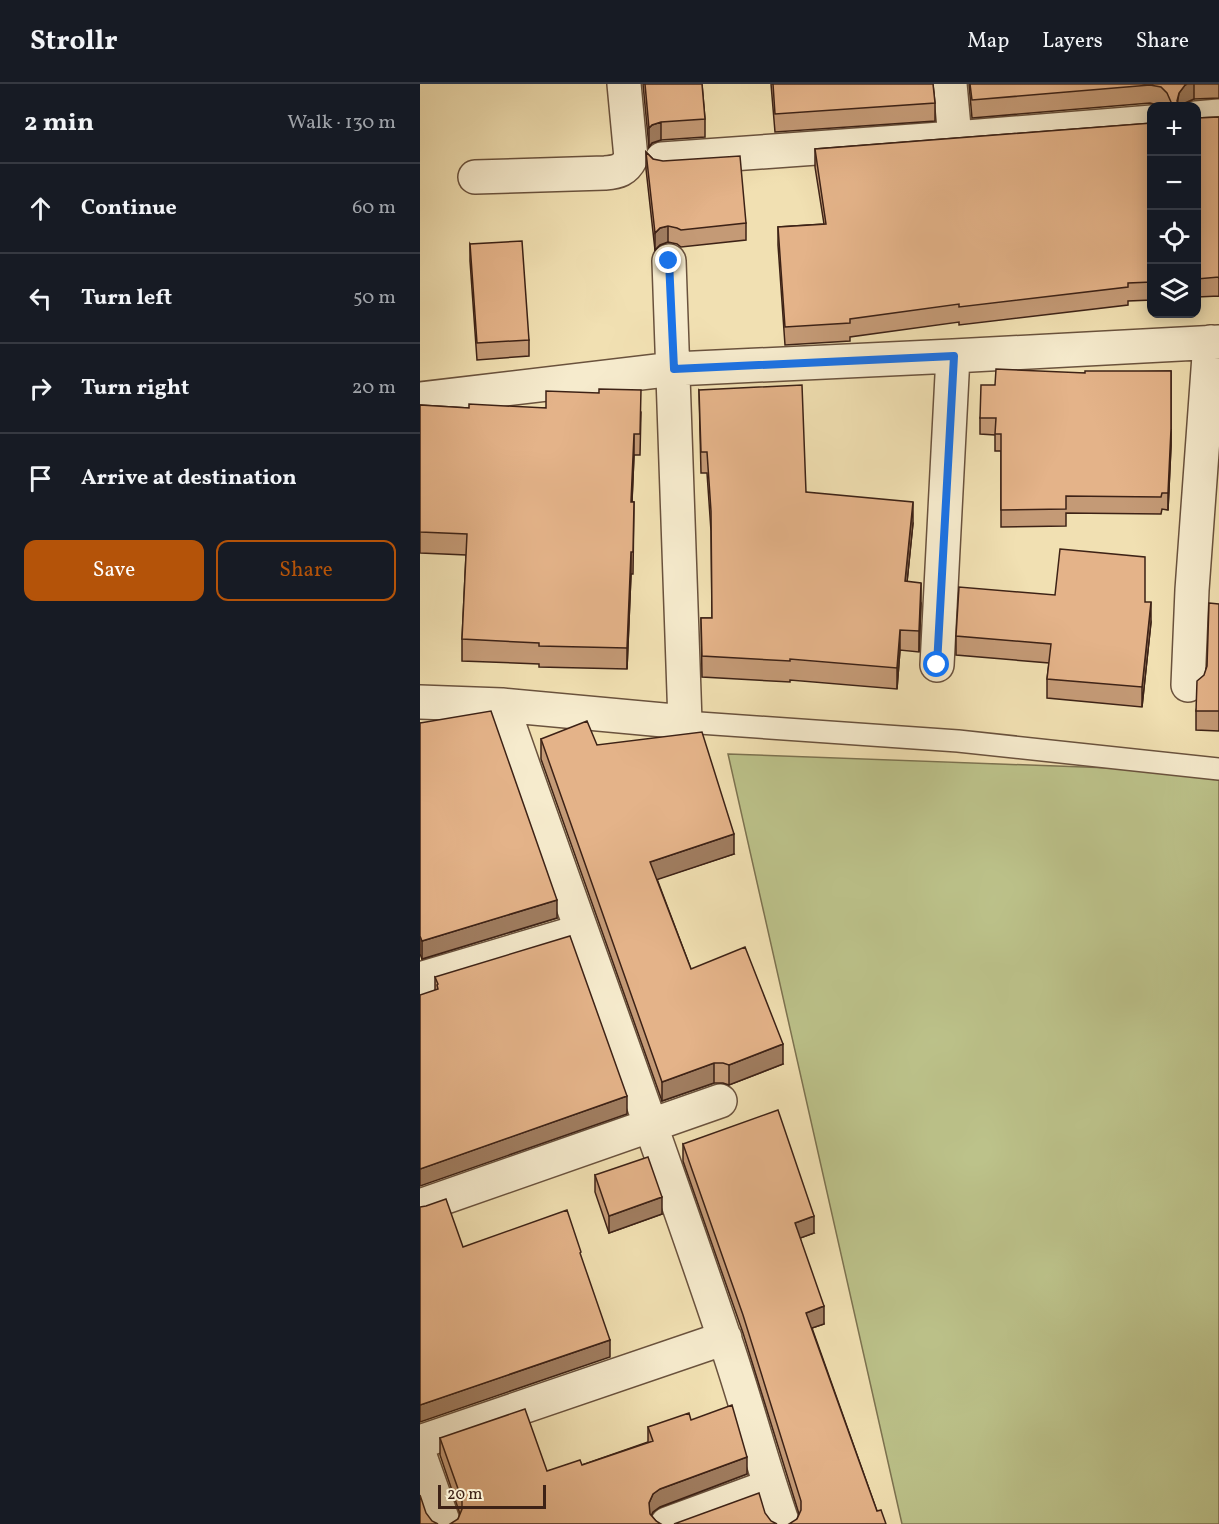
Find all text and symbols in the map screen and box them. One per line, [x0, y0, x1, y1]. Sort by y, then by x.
text: Strollr [30, 22, 118, 61]
text: Map [967, 27, 1009, 56]
text: Layers [1042, 27, 1103, 56]
text: Share [1136, 27, 1189, 56]
map controls [1147, 102, 1201, 318]
button: + [1147, 102, 1201, 156]
text: 2 min [24, 105, 94, 141]
text: Walk · 130 m [287, 109, 396, 137]
button: − [1147, 156, 1201, 210]
icon: ahead [24, 192, 57, 225]
text: Continue [81, 193, 177, 224]
text: 60 m [352, 194, 396, 222]
button: locate [1147, 210, 1201, 264]
route end [655, 247, 681, 273]
button: layers [1147, 264, 1201, 318]
icon: left [24, 282, 57, 315]
text: Turn left [81, 283, 172, 314]
text: 50 m [353, 284, 396, 312]
icon: right [24, 372, 57, 405]
text: Turn right [81, 373, 189, 404]
text: 20 m [352, 374, 396, 402]
icon: arrive [24, 462, 57, 495]
text: Arrive at destination [81, 463, 297, 494]
button: Save [24, 540, 204, 601]
button: Share [216, 540, 396, 601]
route start [923, 651, 949, 677]
scale bar [438, 1482, 546, 1510]
text: 20 m [447, 1484, 482, 1506]

